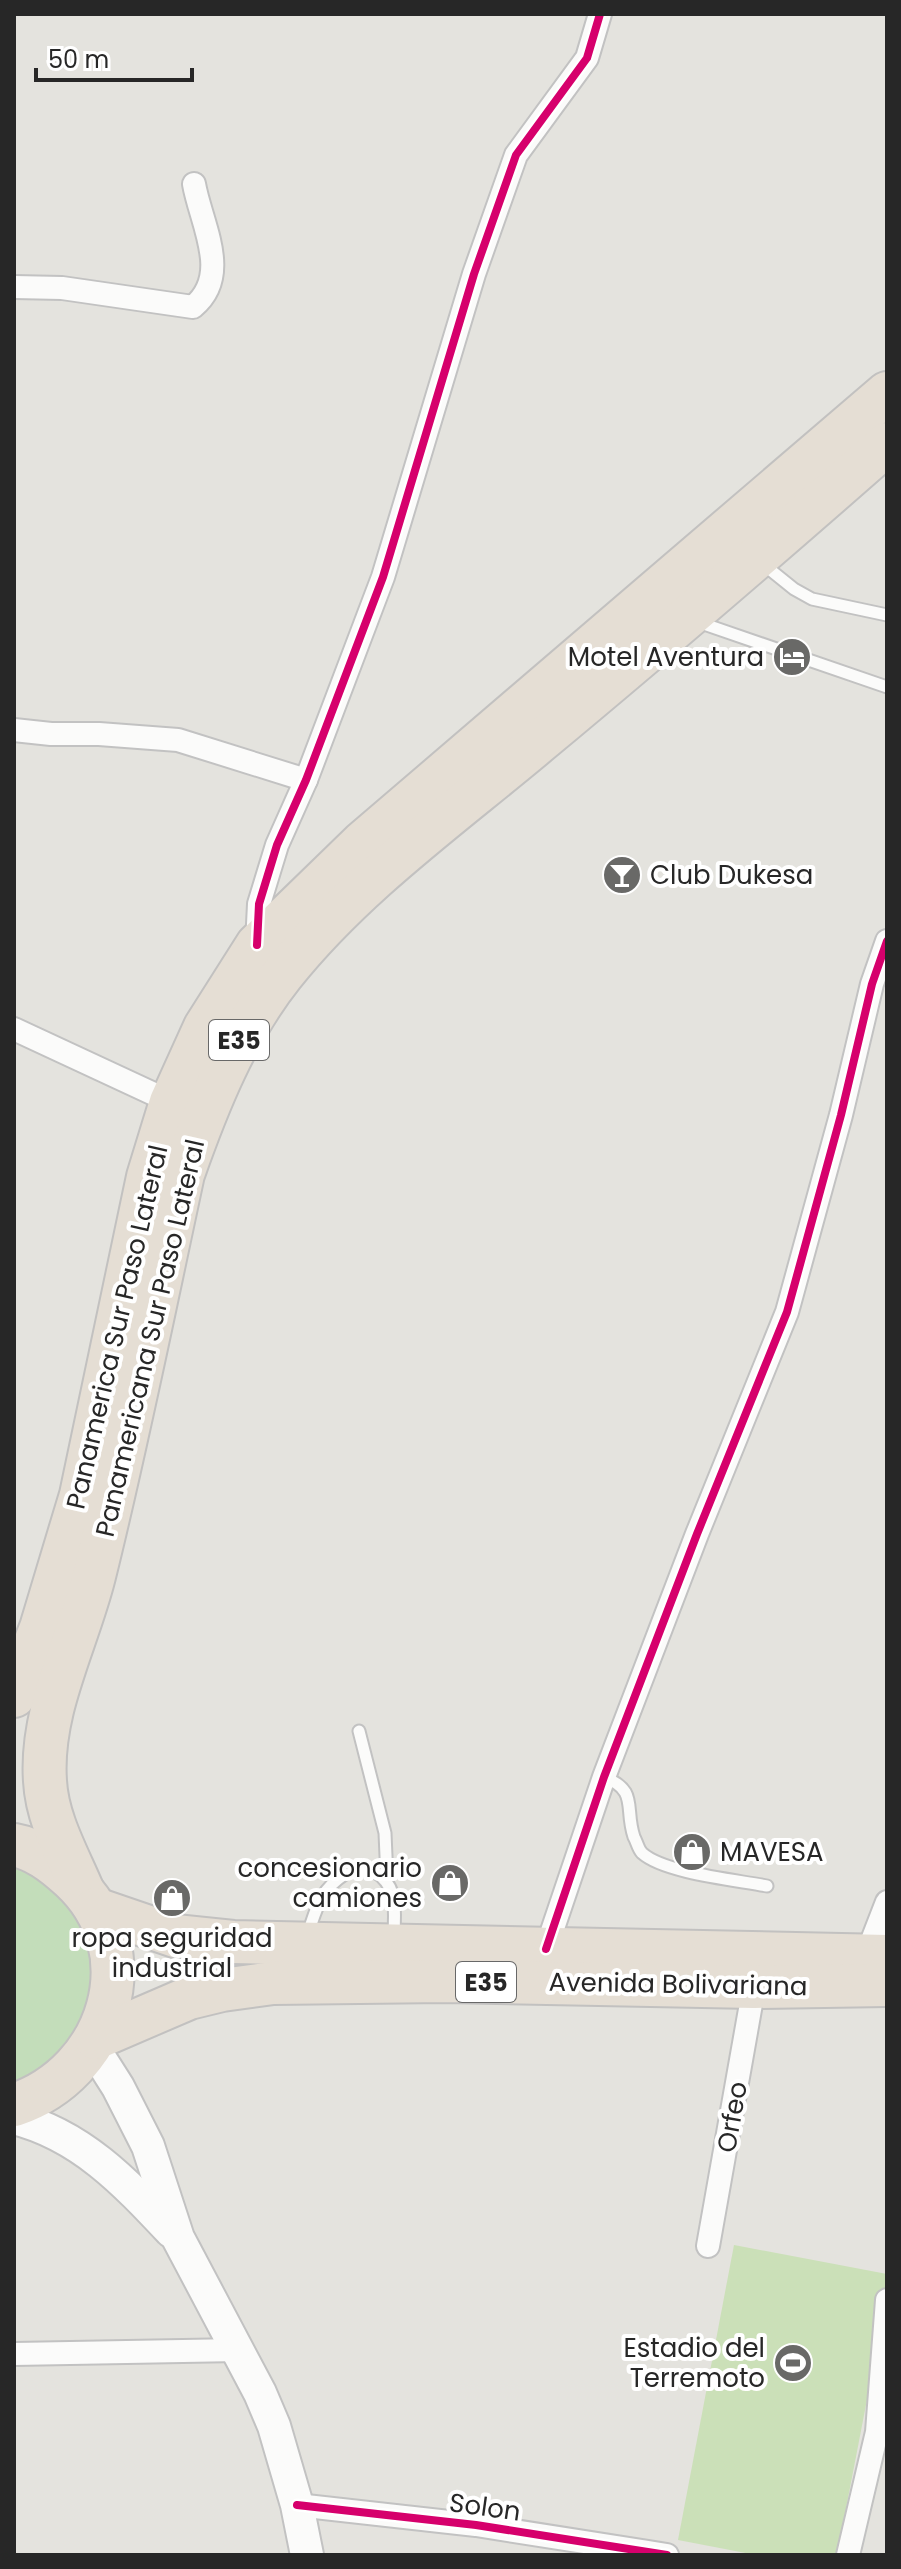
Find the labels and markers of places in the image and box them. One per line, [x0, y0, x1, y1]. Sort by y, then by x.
hotel icon: Motel Aventura [771, 636, 813, 678]
place label: Motel Aventura [568, 639, 764, 675]
bar icon: Club Dukesa [601, 854, 643, 896]
place label: Club Dukesa [650, 857, 813, 893]
shop icon: MAVESA [671, 1831, 713, 1873]
place label: MAVESA [720, 1834, 824, 1870]
place label: concesionario camiones [237, 1850, 422, 1916]
shop icon: concesionario camiones [429, 1862, 471, 1904]
shop icon: ropa seguridad industrial [151, 1877, 193, 1919]
place label: ropa seguridad industrial [71, 1920, 273, 1986]
place label: Estadio del Terremoto [623, 2330, 765, 2396]
sports icon: Estadio del Terremoto [772, 2342, 814, 2384]

